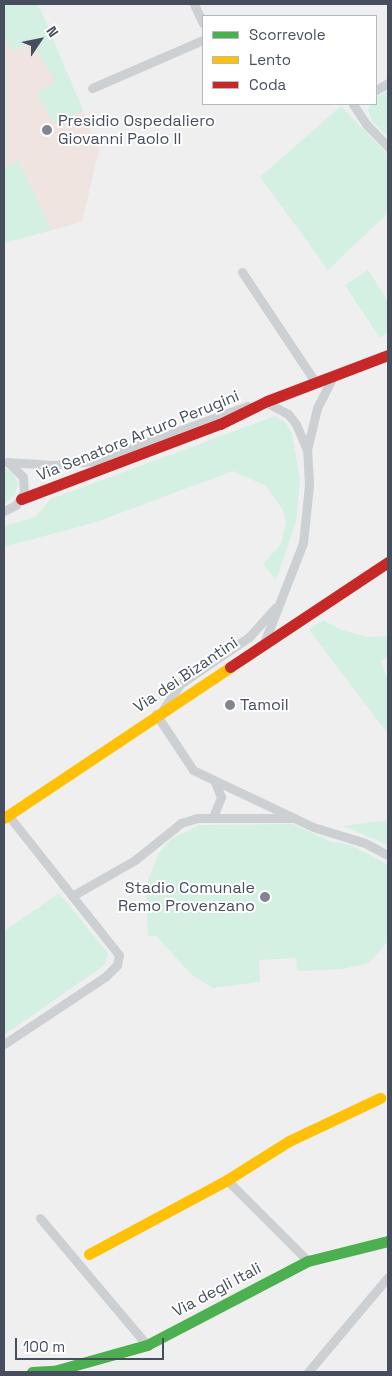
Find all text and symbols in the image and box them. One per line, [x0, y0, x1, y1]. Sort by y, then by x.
north arrow [15, 15, 65, 65]
legend [202, 15, 377, 105]
text: N [42, 23, 63, 41]
text: Scorrevole [249, 25, 326, 44]
text: Lento [249, 50, 291, 69]
text: Coda [249, 75, 286, 94]
place label: Presidio Ospedaliero Giovanni Paolo II [58, 111, 215, 149]
marker: Presidio Ospedaliero Giovanni Paolo II [40, 123, 54, 137]
street label: Via Senatore Arturo Perugini [34, 386, 242, 486]
street label: Via dei Bizantini [130, 633, 242, 717]
place label: Tamoil [240, 695, 289, 715]
marker: Tamoil [224, 699, 236, 711]
place label: Stadio Comunale Remo Provenzano [118, 878, 255, 916]
marker: Stadio Comunale Remo Provenzano [259, 891, 271, 903]
street label: Via degli Itali [169, 1259, 265, 1321]
scale bar [18, 1328, 166, 1360]
text: 100 m [23, 1337, 65, 1356]

